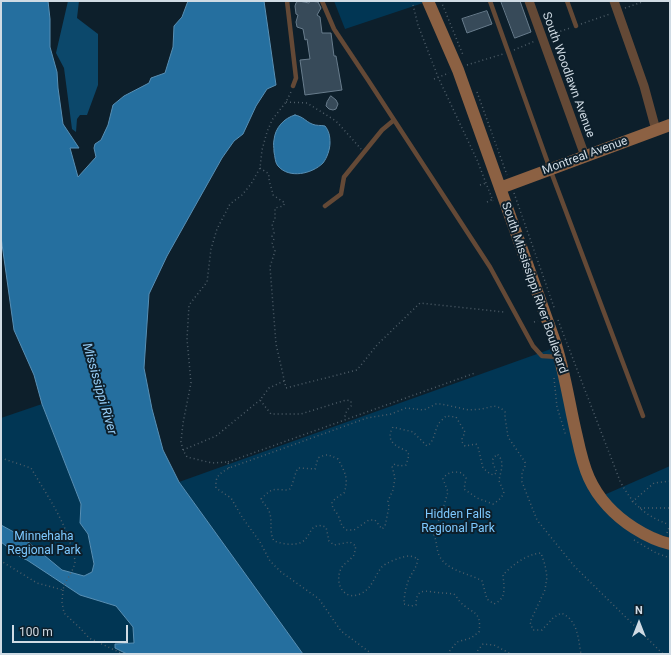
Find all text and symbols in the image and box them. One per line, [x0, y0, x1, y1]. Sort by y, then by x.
street label: South Woodlawn Avenue [539, 10, 597, 140]
street label: Montreal Avenue [540, 134, 630, 178]
street label: South Mississippi River Boulevard [498, 201, 570, 375]
water label: Mississippi River [78, 341, 120, 437]
park label: Hidden Falls Regional Park [421, 508, 495, 536]
park label: Minnehaha Regional Park [7, 530, 81, 558]
north arrow [619, 603, 659, 643]
text: N [635, 604, 643, 617]
scale bar [14, 617, 130, 643]
text: 100 m [19, 625, 53, 639]

